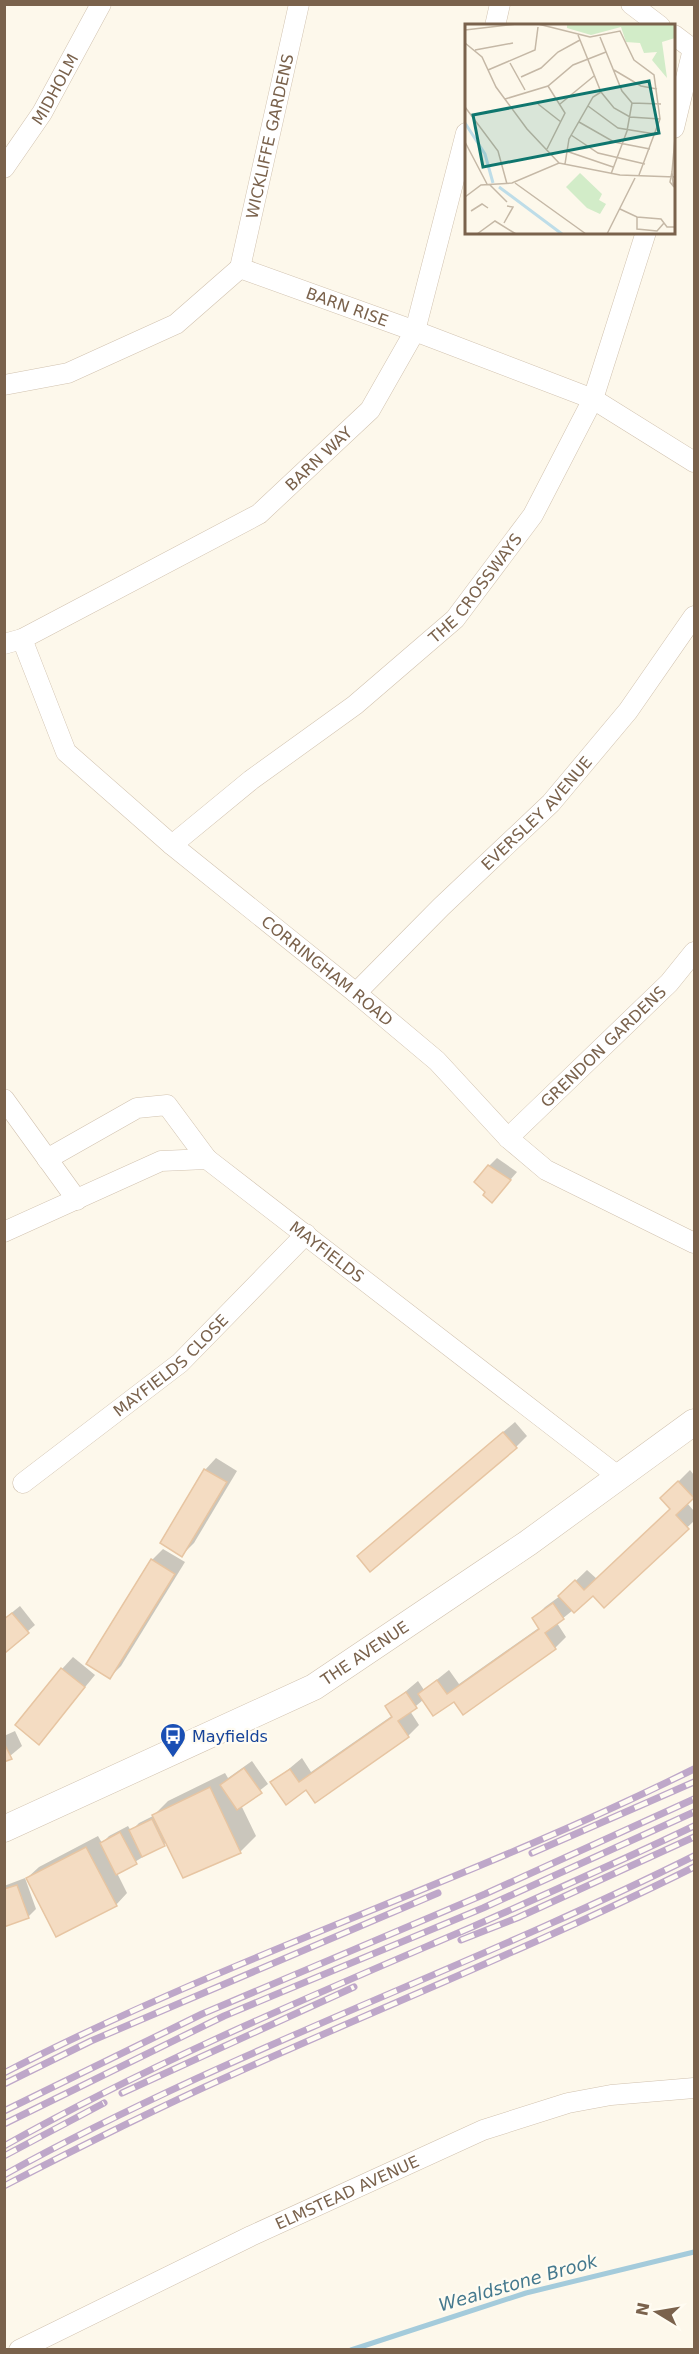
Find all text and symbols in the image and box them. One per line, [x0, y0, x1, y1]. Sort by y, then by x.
inset map [465, 24, 675, 234]
street label: MIDHOLM [28, 50, 82, 129]
street label: WICKLIFFE GARDENS [242, 52, 298, 221]
street label: BARN RISE [303, 284, 391, 331]
street label: BARN WAY [281, 423, 356, 495]
street label: THE CROSSWAYS [424, 530, 526, 648]
street label: EVERSLEY AVENUE [477, 753, 596, 874]
street label: CORRINGHAM ROAD [258, 912, 397, 1030]
street label: GRENDON GARDENS [537, 982, 670, 1111]
street label: MAYFIELDS [286, 1217, 368, 1287]
street label: MAYFIELDS CLOSE [110, 1311, 232, 1421]
street label: THE AVENUE [317, 1617, 412, 1690]
bus stop icon: Mayfields [158, 1721, 188, 1759]
place label: Mayfields [192, 1727, 268, 1746]
street label: ELMSTEAD AVENUE [272, 2152, 422, 2234]
water label: Wealdstone Brook [436, 2249, 601, 2315]
north arrow [627, 2282, 687, 2342]
text: N [632, 2301, 653, 2318]

